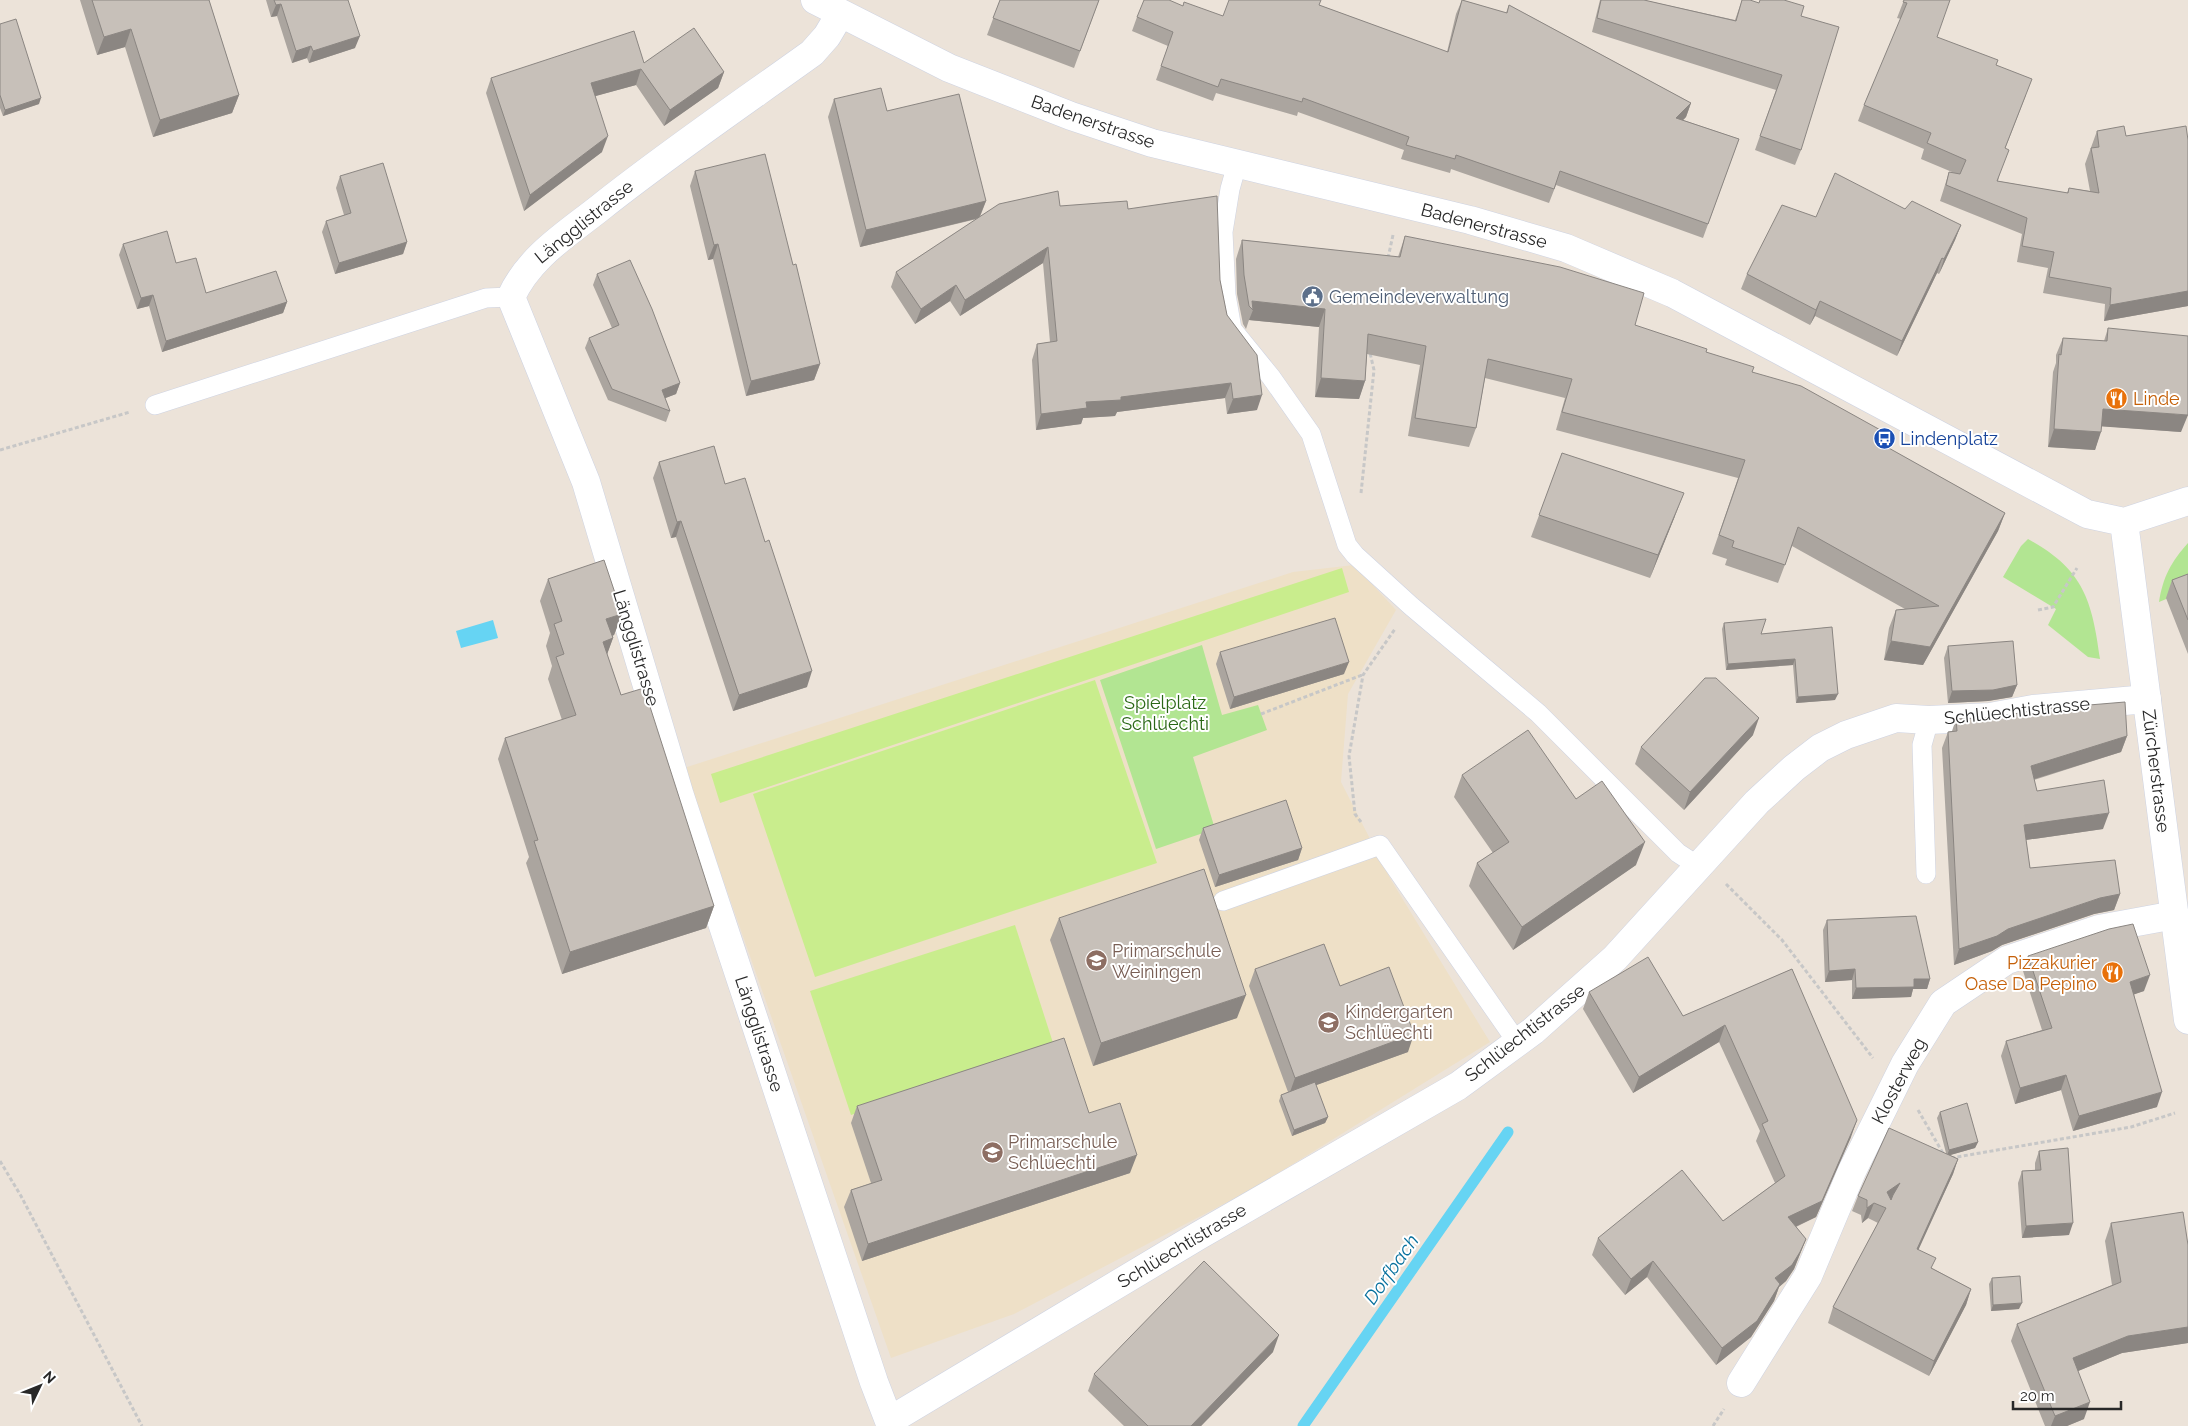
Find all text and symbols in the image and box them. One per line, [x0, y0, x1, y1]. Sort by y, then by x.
street label: Badenerstrasse [1028, 90, 1158, 153]
street label: Längglistrasse [530, 175, 638, 268]
street label: Badenerstrasse [1419, 199, 1550, 253]
public building icon: Gemeindeverwaltung [1301, 285, 1325, 309]
place label: Gemeindeverwaltung [1329, 286, 1509, 307]
restaurant icon: Linde [2105, 387, 2129, 411]
place label: Linde [2133, 388, 2180, 409]
bus stop icon: Lindenplatz [1872, 427, 1896, 451]
place label: Lindenplatz [1900, 428, 1998, 449]
street label: Längglistrasse [609, 587, 664, 709]
park label: Spielplatz Schlüechti [1121, 692, 1209, 734]
street label: Schlüechtistrasse [1943, 692, 2091, 729]
street label: Zürcherstrasse [2139, 708, 2175, 834]
place label: Primarschule Weiningen [1112, 940, 1222, 982]
school or university icon: Primarschule Weiningen [1084, 949, 1108, 973]
place label: Pizzakurier Oase Da Pepino [1965, 952, 2098, 994]
restaurant icon: Pizzakurier Oase Da Pepino [2101, 961, 2125, 985]
street label: Längglistrasse [731, 973, 788, 1095]
street label: Schlüechtistrasse [1461, 979, 1589, 1086]
place label: Kindergarten Schlüechti [1345, 1001, 1453, 1043]
school or university icon: Kindergarten Schlüechti [1317, 1010, 1341, 1034]
street label: Klosterweg [1867, 1034, 1930, 1127]
place label: Primarschule Schlüechti [1008, 1131, 1118, 1173]
school or university icon: Primarschule Schlüechti [980, 1140, 1004, 1164]
street label: Schlüechtistrasse [1114, 1199, 1250, 1292]
water label: Dorfbach [1359, 1230, 1423, 1308]
north arrow [15, 1361, 65, 1411]
text: N [40, 1368, 59, 1386]
scale bar [2013, 1378, 2120, 1410]
text: 20 m [2020, 1387, 2055, 1405]

